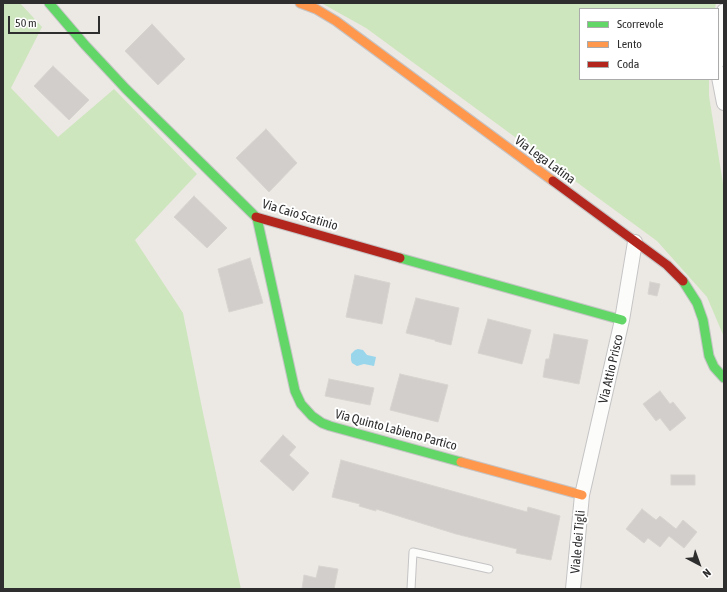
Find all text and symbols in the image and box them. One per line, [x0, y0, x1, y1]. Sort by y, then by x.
scale bar [10, 8, 102, 34]
legend [579, 8, 719, 80]
text: 50 m [15, 16, 37, 30]
text: Scorrevole [617, 17, 664, 31]
text: Lento [617, 37, 642, 51]
text: Coda [617, 57, 639, 71]
street label: Via Lega Latina [512, 133, 578, 187]
street label: Via Caio Scatinio [260, 196, 340, 234]
street label: Via Attio Prisco [595, 333, 627, 405]
street label: Via Quinto Labieno Partico [333, 406, 459, 454]
street label: Viale dei Tigli [567, 510, 589, 574]
north arrow [679, 544, 719, 584]
text: N [700, 566, 713, 580]

